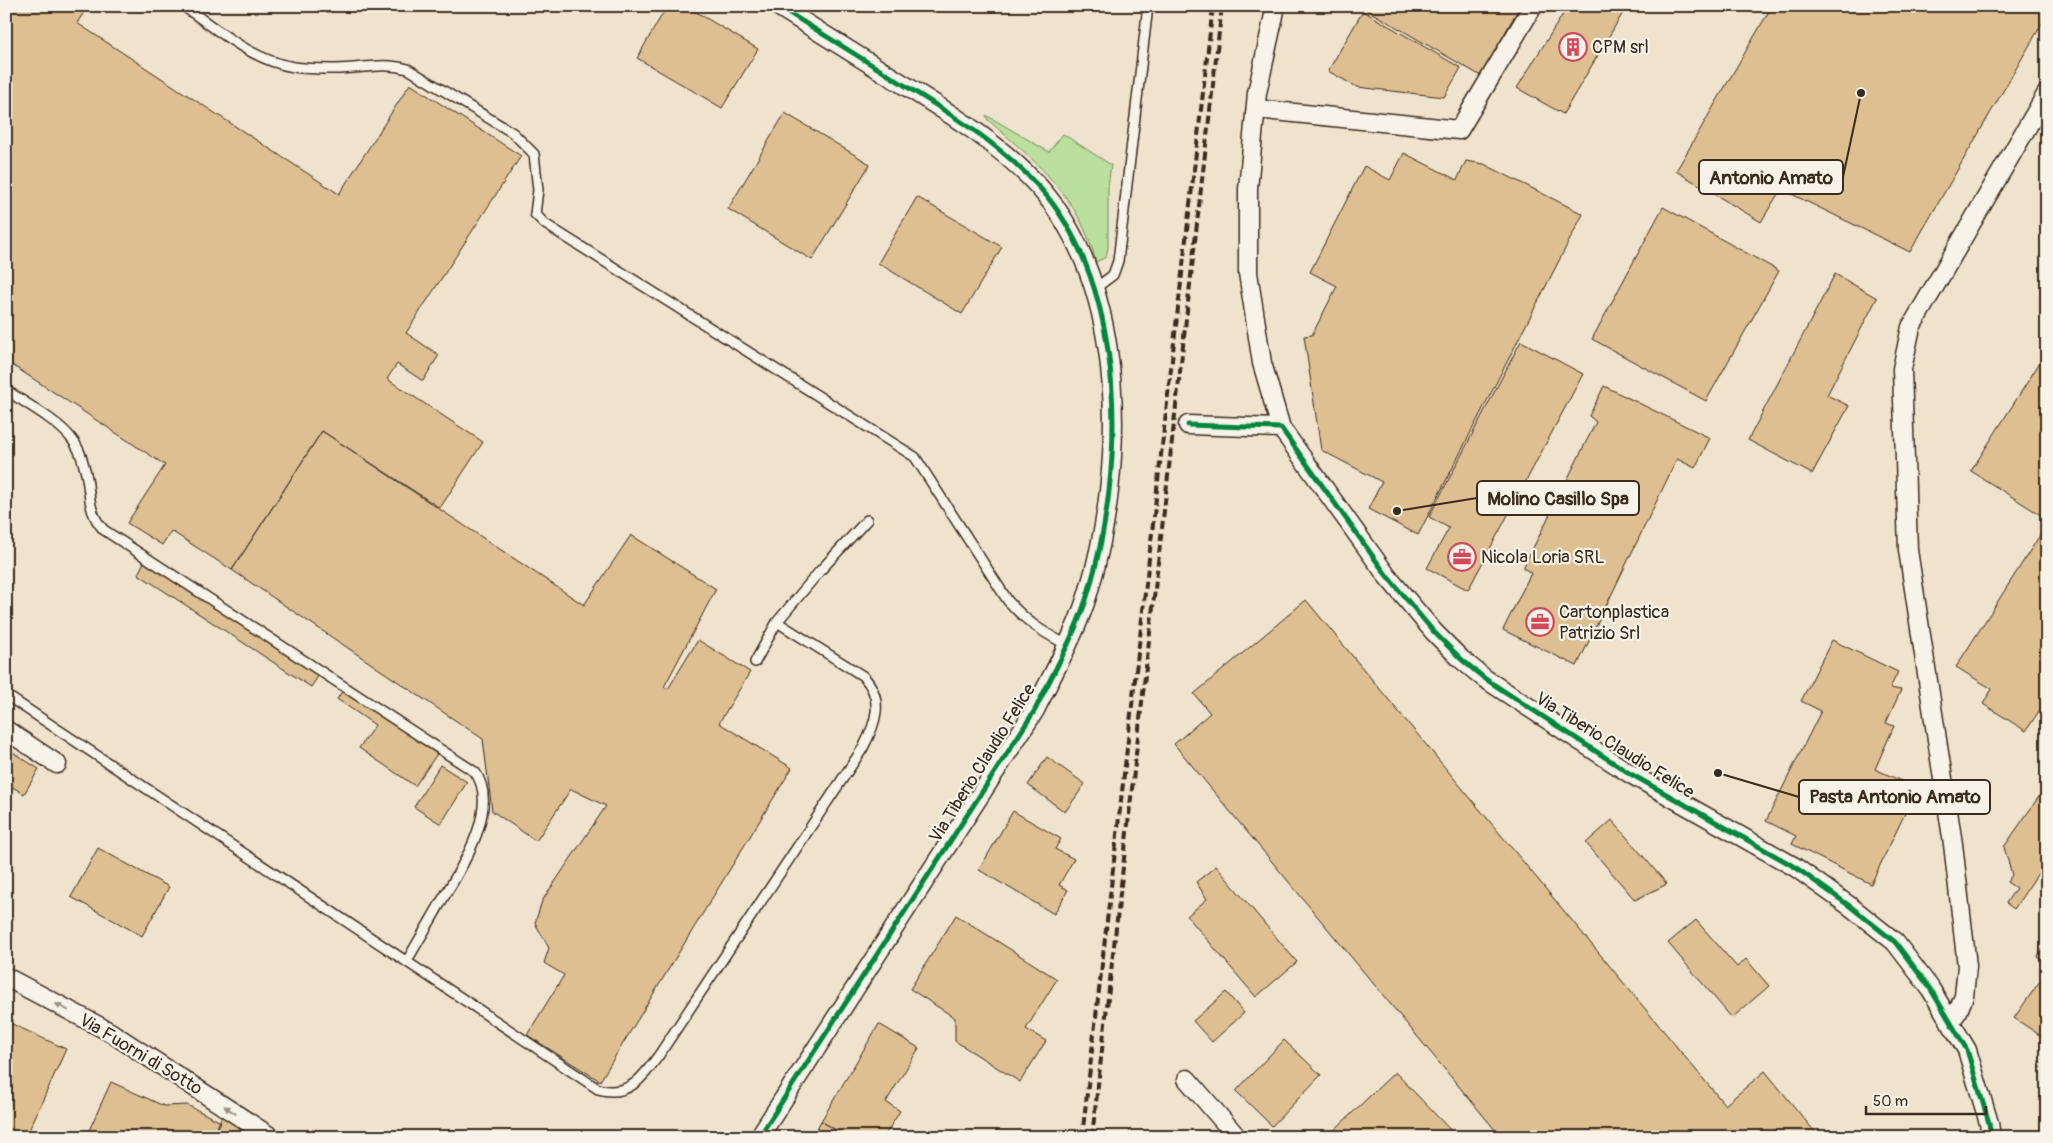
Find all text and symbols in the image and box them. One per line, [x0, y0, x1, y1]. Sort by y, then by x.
building icon: CPM srl [1558, 32, 1588, 62]
place label: CPM srl [1592, 36, 1649, 59]
callout: Antonio Amato [1699, 160, 1843, 194]
text: Antonio Amato [1709, 166, 1834, 190]
callout: Molino Casillo Spa [1477, 481, 1639, 515]
text: Molino Casillo Spa [1487, 487, 1629, 511]
office icon: Nicola Loria SRL [1447, 542, 1477, 572]
place label: Nicola Loria SRL [1481, 546, 1605, 569]
place label: Cartonplastica Patrizio Srl [1559, 601, 1669, 645]
office icon: Cartonplastica Patrizio Srl [1525, 607, 1555, 637]
street label: Via Tiberio Claudio Felice [924, 679, 1041, 847]
street label: Via Tiberio Claudio Felice [1531, 687, 1699, 804]
callout: Pasta Antonio Amato [1799, 780, 1990, 814]
text: Pasta Antonio Amato [1809, 785, 1982, 809]
one-way arrow [55, 1002, 69, 1011]
street label: Via Fuorni di Sotto [75, 1009, 207, 1100]
scale bar [1866, 1083, 1986, 1115]
text: 50 m [1873, 1092, 1908, 1111]
one-way arrow [223, 1105, 237, 1115]

